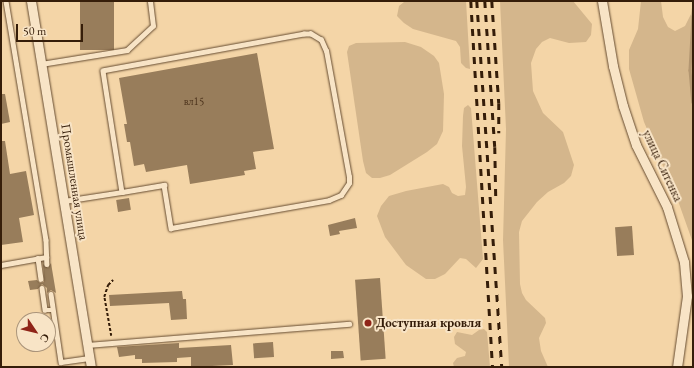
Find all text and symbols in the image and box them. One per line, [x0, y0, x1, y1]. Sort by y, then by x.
scale bar [18, 16, 85, 42]
text: 50 m [23, 23, 46, 39]
house number: вл15 [184, 94, 204, 108]
street label: Промышленная улица [57, 123, 91, 241]
street label: улица Ситенка [639, 128, 685, 204]
north arrow [16, 312, 56, 352]
place label: Доступная кровля [376, 315, 481, 331]
marker: Доступная кровля [363, 318, 373, 328]
text: С [37, 331, 53, 346]

